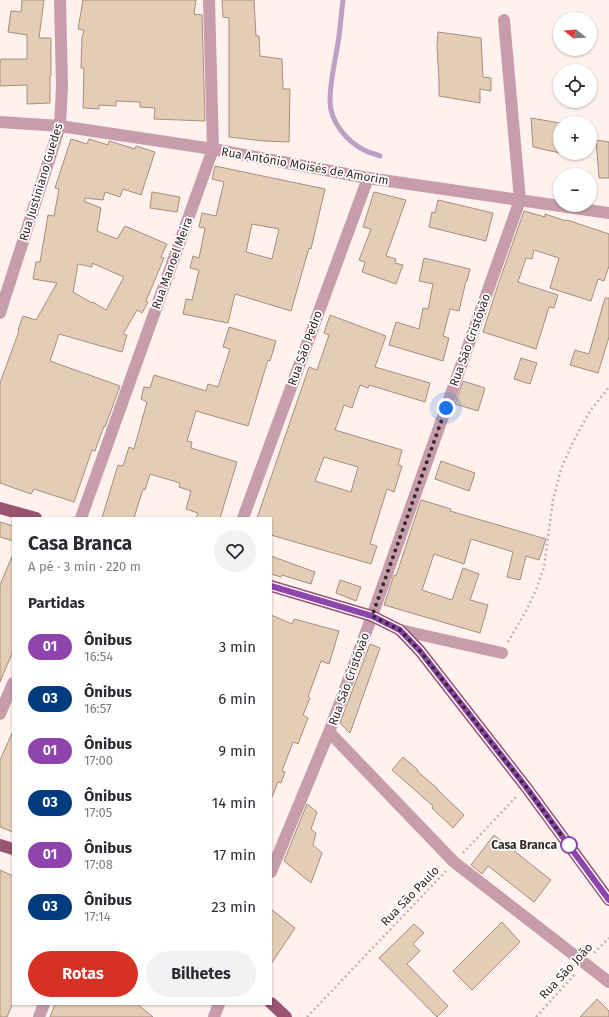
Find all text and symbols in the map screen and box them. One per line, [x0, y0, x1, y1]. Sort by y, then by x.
north arrow [553, 12, 597, 56]
map controls [553, 12, 597, 212]
button: locate [553, 64, 597, 108]
button: + [553, 116, 597, 160]
street label: Rua Justiniano Guedes [16, 121, 66, 243]
street label: Rua Antônio Moisés de Amorim [220, 144, 390, 188]
button: − [553, 168, 597, 212]
street label: Rua Manoel Meira [149, 215, 195, 311]
street label: Rua São Cristóvão [447, 292, 493, 388]
street label: Rua São Pedro [285, 309, 325, 387]
your location [436, 398, 456, 418]
button: heart [214, 530, 256, 572]
text: Casa Branca [28, 532, 132, 555]
text: A pé · 3 min · 220 m [28, 559, 141, 574]
text: Partidas [28, 594, 85, 612]
text: Ônibus [84, 631, 132, 649]
street label: Rua São Cristóvão [326, 631, 372, 727]
text: 01 [43, 638, 57, 655]
text: 3 min [219, 638, 256, 656]
text: 16:54 [84, 649, 113, 664]
text: Ônibus [84, 683, 132, 701]
text: 03 [42, 690, 58, 707]
text: 6 min [218, 690, 256, 708]
text: 16:57 [84, 701, 112, 716]
text: Ônibus [84, 735, 132, 753]
text: 01 [43, 742, 57, 759]
text: 9 min [218, 742, 256, 760]
text: 17:00 [84, 753, 113, 768]
text: Ônibus [84, 787, 132, 805]
text: 03 [42, 794, 58, 811]
text: 14 min [212, 794, 256, 812]
text: 17:05 [84, 805, 112, 820]
marker: Casa Branca [560, 836, 578, 854]
place label: Casa Branca [491, 838, 557, 852]
text: Ônibus [84, 839, 132, 857]
text: 01 [43, 846, 57, 863]
text: 17 min [213, 846, 256, 864]
text: 17:08 [84, 857, 113, 872]
street label: Rua São Paulo [378, 863, 442, 929]
text: Ônibus [84, 891, 132, 909]
text: 03 [42, 898, 58, 915]
text: 23 min [211, 898, 256, 916]
text: 17:14 [84, 909, 111, 924]
street label: Rua São João [537, 940, 595, 1002]
button: Rotas [28, 951, 138, 997]
button: Bilhetes [146, 951, 256, 997]

